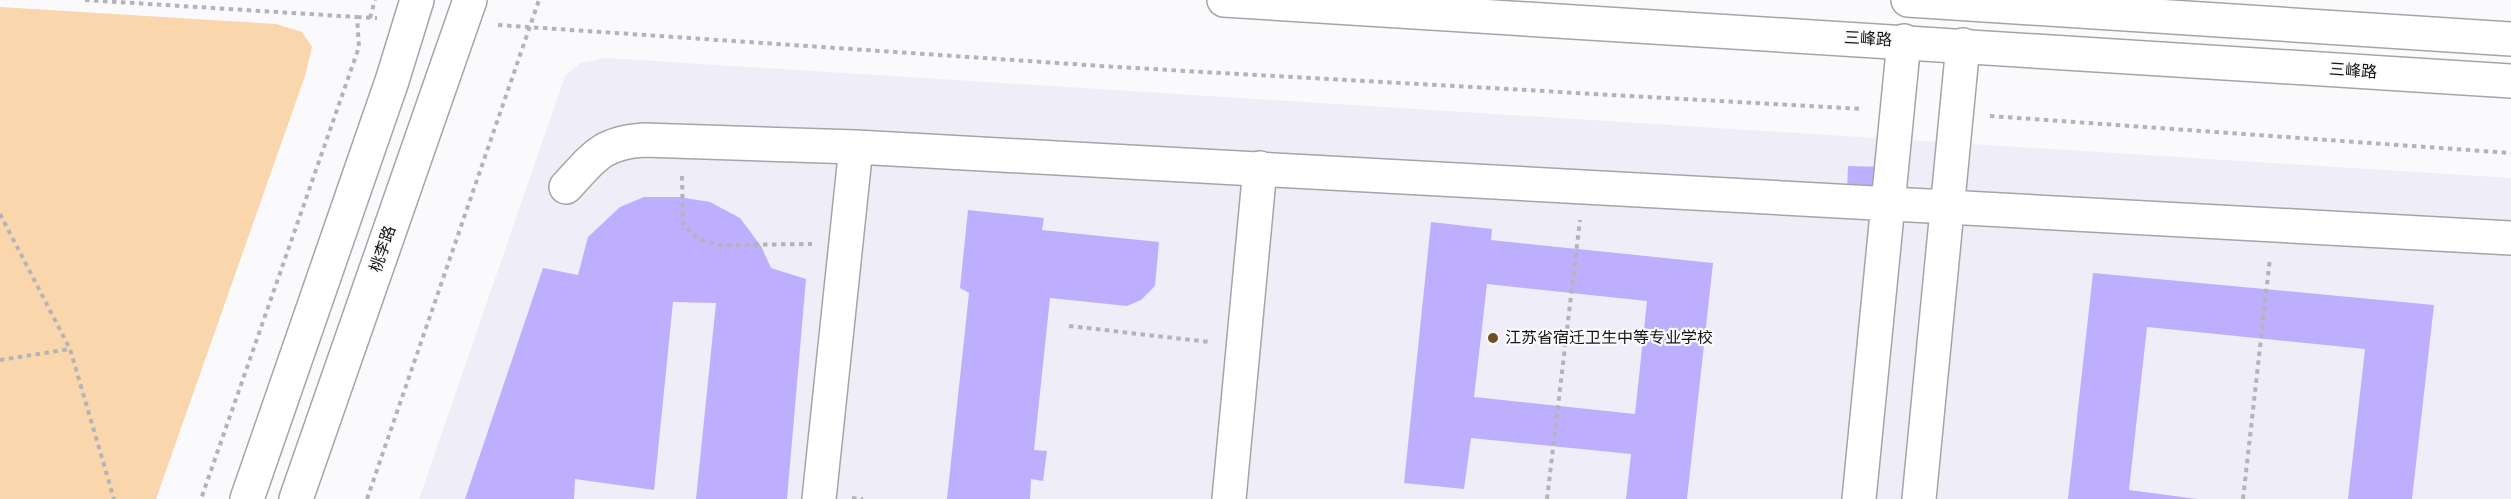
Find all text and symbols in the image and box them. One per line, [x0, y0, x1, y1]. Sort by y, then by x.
street label: 三峰路 [1843, 27, 1893, 51]
street label: 三峰路 [2328, 58, 2378, 84]
street label: 桃李路 [365, 223, 401, 275]
place label: 江苏省宿迁卫生中等专业学校 [1505, 327, 1713, 349]
marker: 江苏省宿迁卫生中等专业学校 [1486, 331, 1500, 345]

